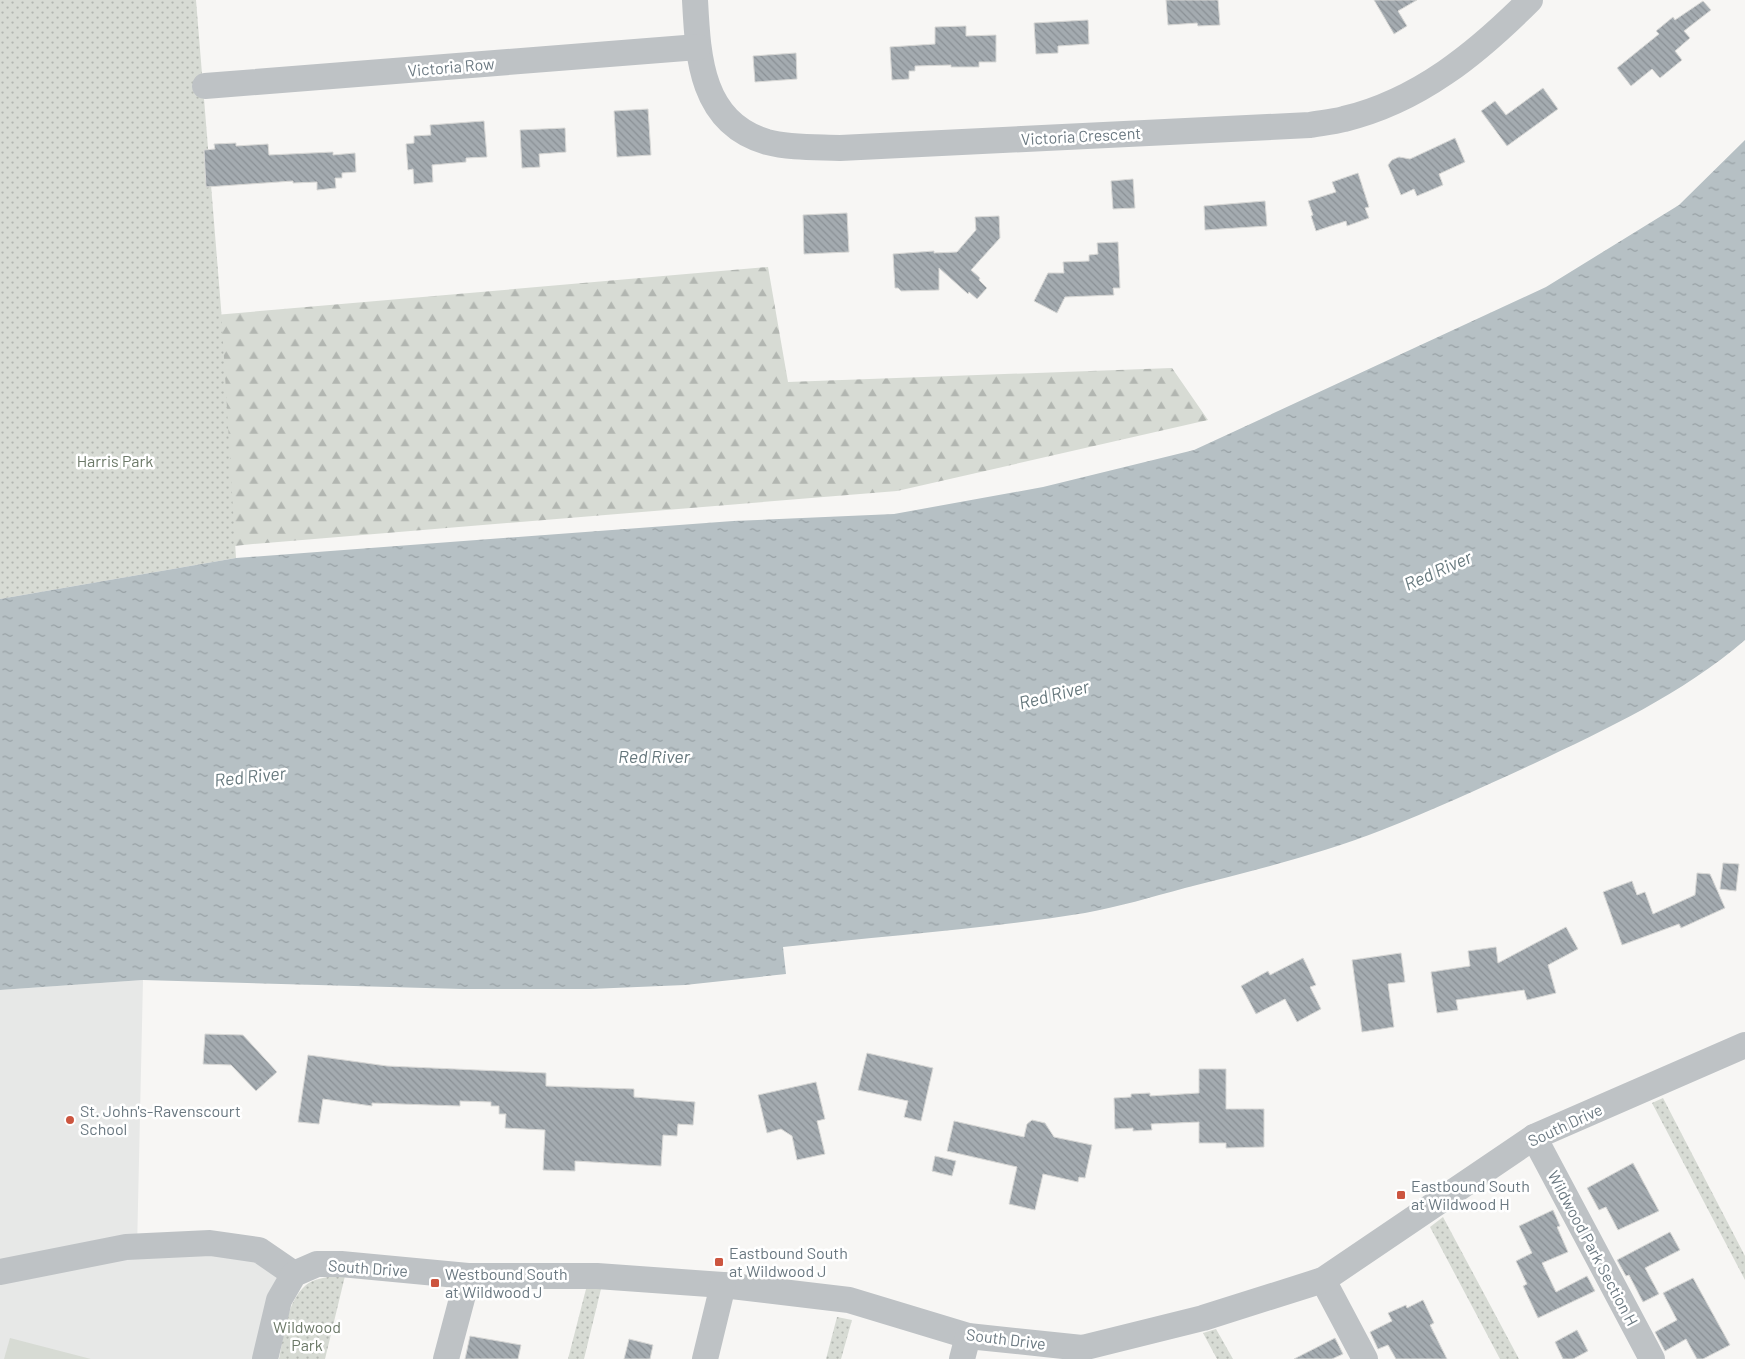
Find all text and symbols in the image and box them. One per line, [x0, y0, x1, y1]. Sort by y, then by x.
street label: Victoria Row [407, 53, 496, 80]
street label: Victoria Crescent [1020, 123, 1141, 148]
park label: Harris Park [77, 451, 153, 470]
water label: Red River [1400, 545, 1475, 595]
water label: Red River [1016, 675, 1092, 713]
water label: Red River [618, 745, 691, 767]
water label: Red River [213, 761, 287, 791]
street label: South Drive [1525, 1099, 1605, 1150]
place label: St. John's-Ravenscourt School [80, 1101, 241, 1138]
marker: St. John's-Ravenscourt School [64, 1114, 76, 1126]
street label: Wildwood Park Section H [1544, 1167, 1642, 1329]
place label: Eastbound South at Wildwood H [1411, 1176, 1530, 1213]
marker: Eastbound South at Wildwood H [1395, 1189, 1407, 1201]
place label: Eastbound South at Wildwood J [729, 1243, 848, 1280]
street label: South Drive [328, 1255, 409, 1280]
marker: Eastbound South at Wildwood J [713, 1256, 725, 1268]
place label: Westbound South at Wildwood J [445, 1264, 568, 1301]
marker: Westbound South at Wildwood J [429, 1277, 441, 1289]
park label: Wildwood Park [273, 1317, 341, 1354]
street label: South Drive [965, 1324, 1047, 1353]

